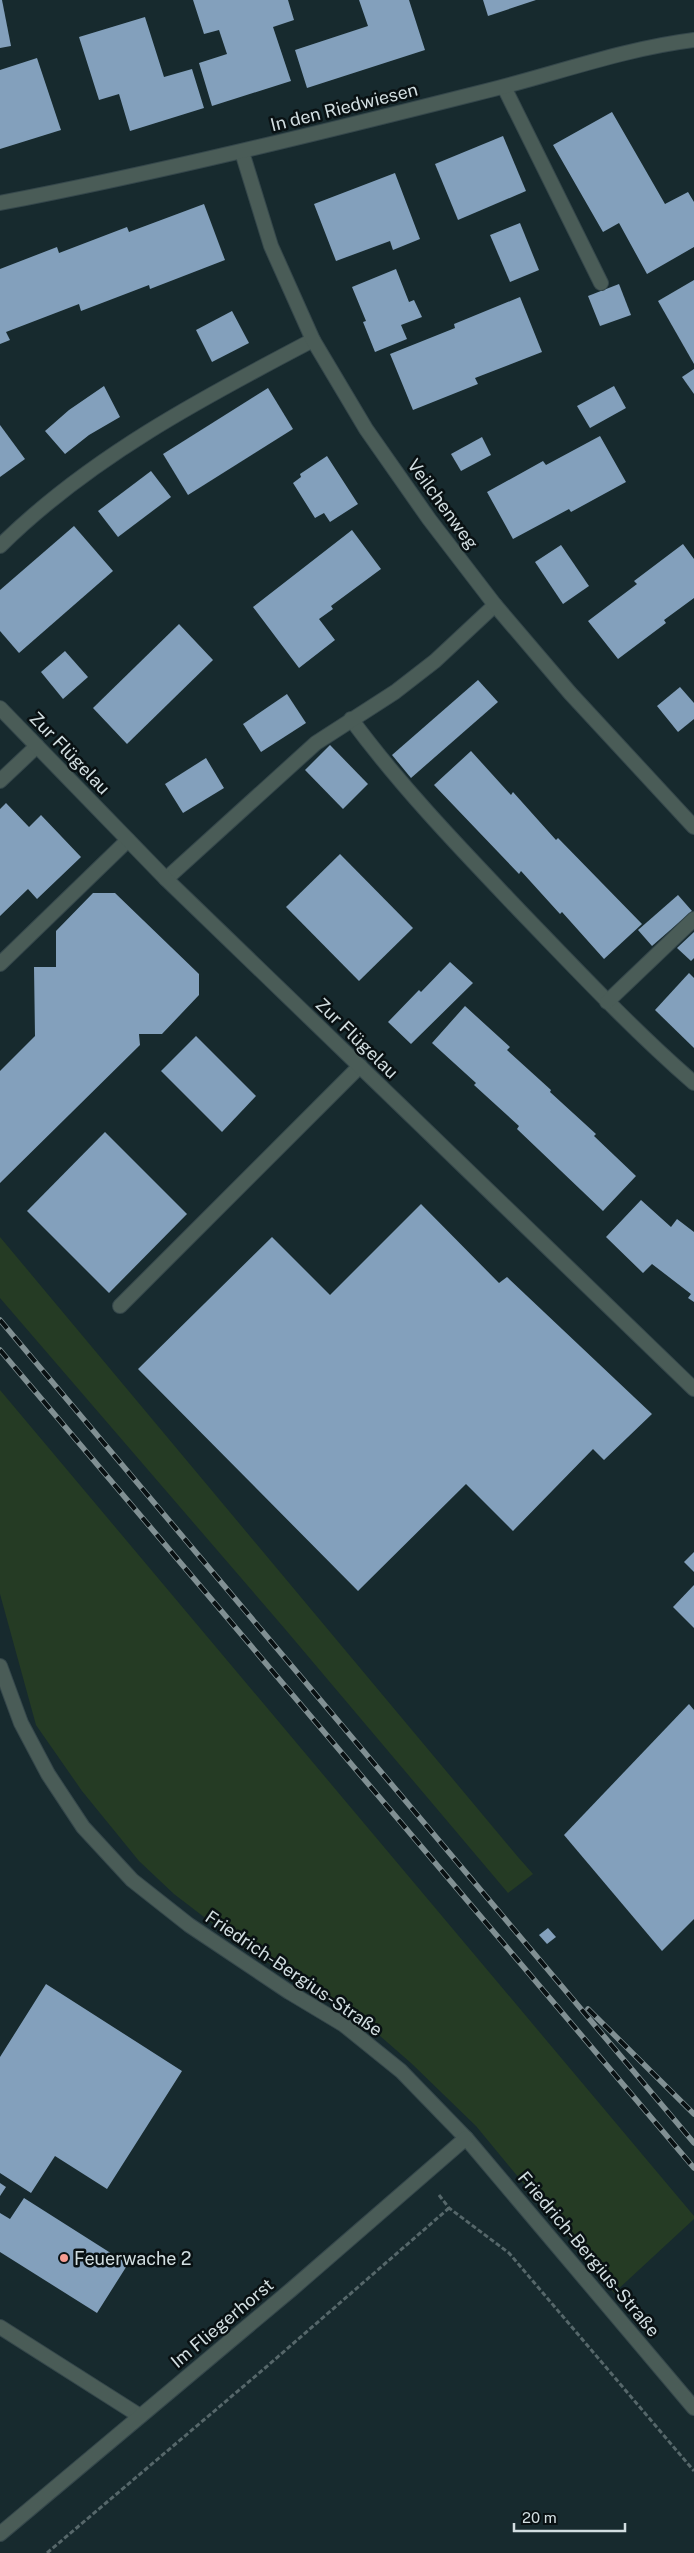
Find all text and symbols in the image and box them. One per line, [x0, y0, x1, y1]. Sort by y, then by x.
street label: In den Riedwiesen [268, 79, 420, 135]
street label: Veilchenweg [403, 455, 483, 553]
street label: Zur Flügelau [25, 707, 115, 799]
street label: Zur Flügelau [311, 993, 403, 1083]
street label: Friedrich-Bergius-Straße [201, 1906, 387, 2040]
street label: Friedrich-Bergius-Straße [514, 2167, 664, 2341]
place label: Feuerwache 2 [74, 2248, 192, 2269]
marker: Feuerwache 2 [58, 2252, 70, 2264]
street label: Im Fliegerhorst [166, 2274, 278, 2372]
scale bar [514, 2500, 625, 2532]
text: 20 m [522, 2509, 557, 2526]

